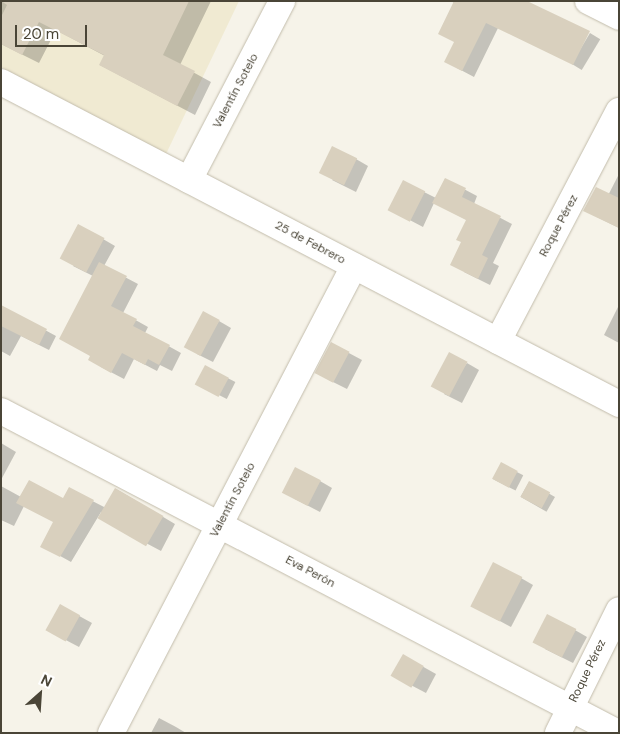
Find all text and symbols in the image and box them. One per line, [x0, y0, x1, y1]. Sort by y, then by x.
scale bar [18, 15, 90, 47]
text: 20 m [23, 24, 59, 44]
street label: Valentín Sotelo [210, 51, 262, 131]
street label: Roque Pérez [537, 192, 581, 260]
street label: 25 de Febrero [272, 218, 348, 268]
street label: Valentín Sotelo [207, 460, 259, 540]
street label: Eva Perón [283, 553, 337, 591]
street label: Roque Pérez [567, 637, 609, 705]
north arrow [15, 669, 65, 719]
text: N [38, 670, 55, 691]

